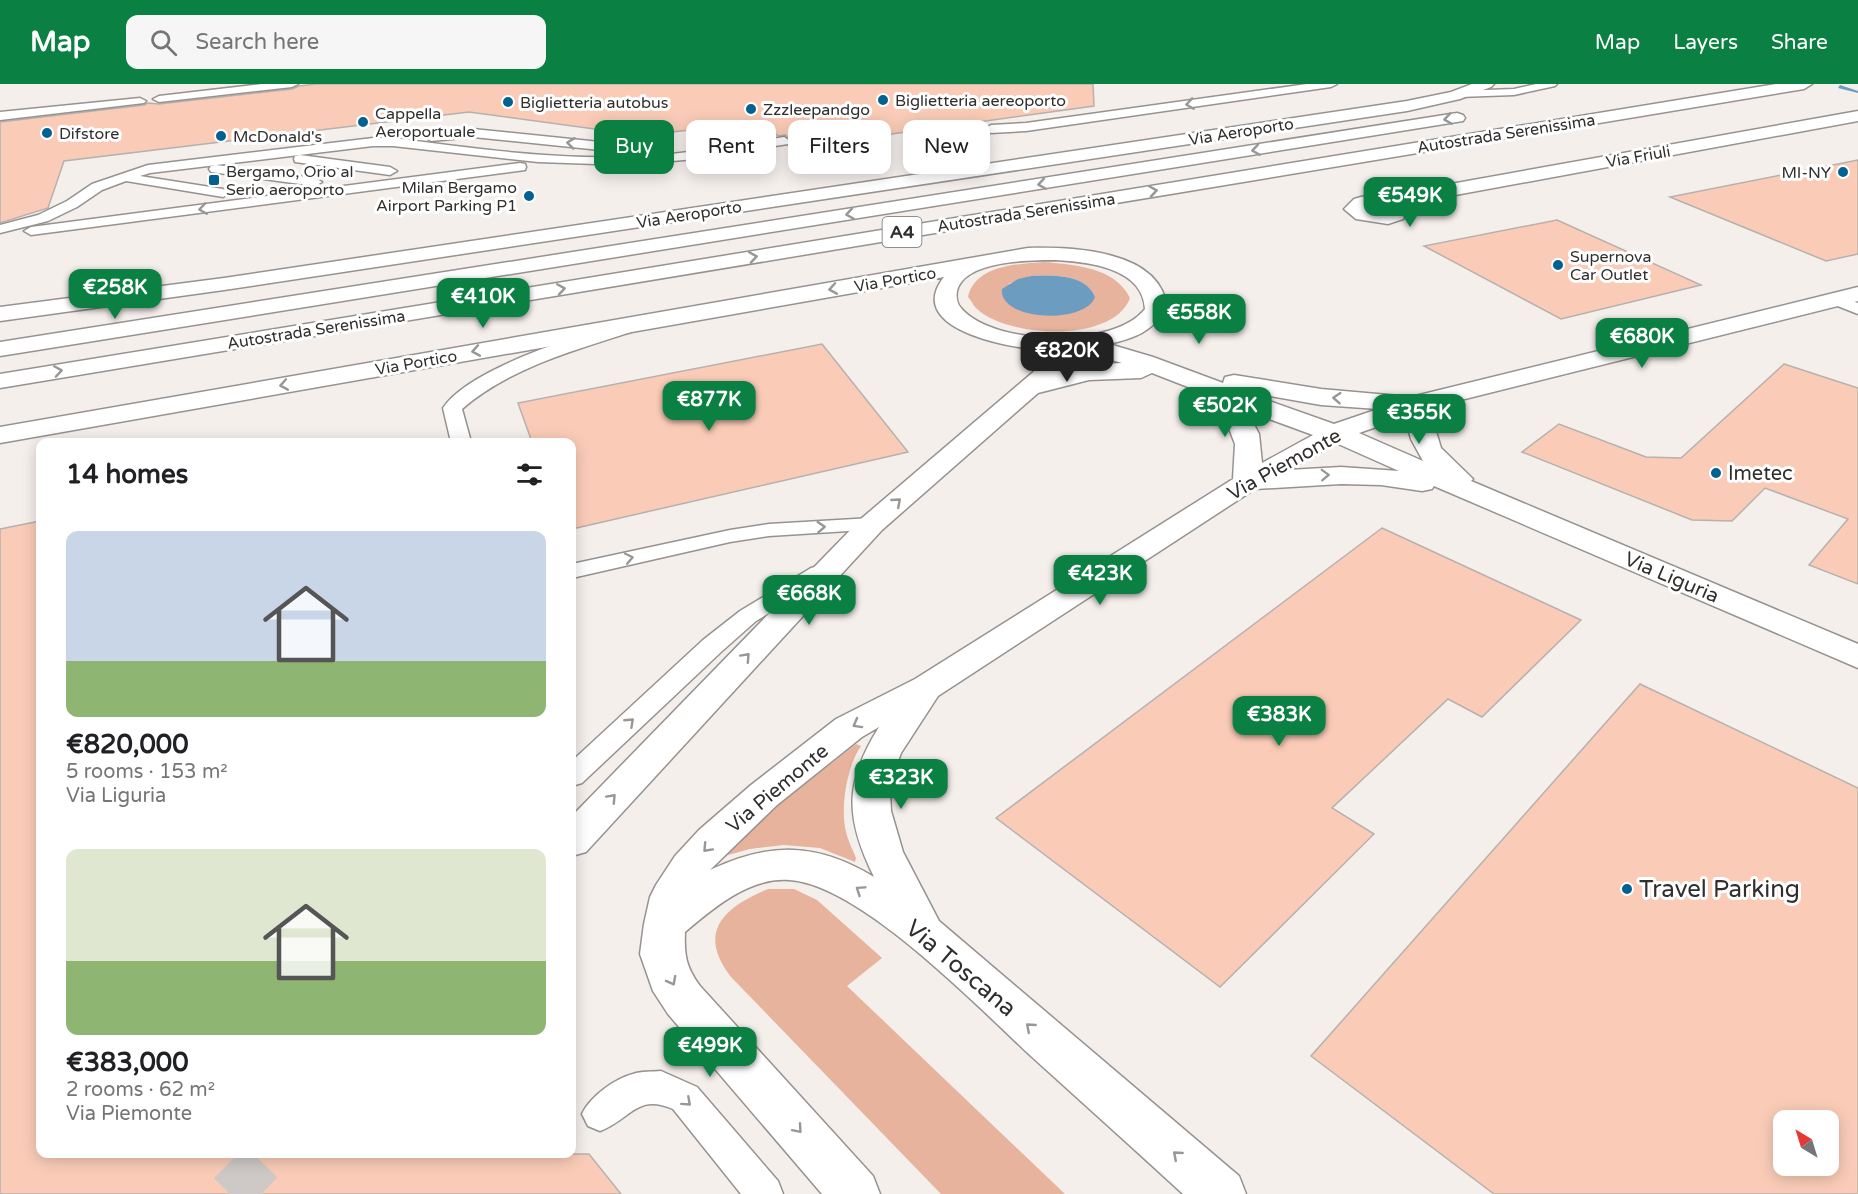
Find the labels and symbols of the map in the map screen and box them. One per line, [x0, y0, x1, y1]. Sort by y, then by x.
place label: Biglietteria aereoporto [895, 91, 1066, 111]
place label: Biglietteria autobus [520, 93, 668, 113]
marker: Biglietteria aereoporto [876, 93, 890, 107]
marker: Biglietteria autobus [501, 95, 515, 109]
one-way arrow [1185, 98, 1194, 110]
place label: Zzzleepandgo [763, 100, 870, 120]
marker: Zzzleepandgo [744, 102, 758, 116]
place label: Cappella Aeroportuale [375, 104, 475, 142]
street label: Autostrada Serenissima [1416, 110, 1597, 158]
one-way arrow [1444, 113, 1453, 125]
street label: Via Aeroporto [1187, 114, 1295, 150]
marker: Cappella Aeroportuale [356, 115, 370, 129]
place label: Difstore [59, 124, 119, 144]
marker: Difstore [40, 126, 54, 140]
place label: McDonald's [233, 127, 322, 147]
marker: McDonald's [214, 129, 228, 143]
one-way arrow [566, 137, 575, 150]
street label: Via Friuli [1604, 141, 1672, 172]
one-way arrow [1251, 143, 1261, 156]
place label: Bergamo, Orio al Serio aeroporto [226, 162, 353, 200]
place label: MI-NY [1781, 163, 1831, 183]
marker: MI-NY [1836, 165, 1850, 179]
marker: Bergamo, Orio al Serio aeroporto [207, 173, 221, 187]
one-way arrow [1038, 177, 1047, 189]
pin: €549K [1368, 177, 1452, 228]
place label: Milan Bergamo Airport Parking P1 [376, 178, 517, 216]
one-way arrow [1148, 185, 1158, 198]
marker: Milan Bergamo Airport Parking P1 [522, 189, 536, 203]
street label: Autostrada Serenissima [936, 189, 1117, 237]
street label: Via Aeroporto [635, 197, 743, 233]
one-way arrow [198, 202, 207, 214]
one-way arrow [845, 207, 855, 220]
road number: A4 [882, 217, 922, 247]
place label: Supernova Car Outlet [1570, 247, 1651, 285]
one-way arrow [748, 251, 758, 264]
marker: Supernova Car Outlet [1551, 258, 1565, 272]
street label: Via Portico [853, 263, 938, 297]
pin: €258K [73, 269, 157, 320]
pin: €410K [441, 278, 525, 329]
one-way arrow [829, 282, 839, 295]
one-way arrow [556, 283, 566, 295]
pin: €558K [1157, 294, 1241, 345]
street label: Autostrada Serenissima [226, 306, 407, 354]
pin: €680K [1600, 318, 1684, 369]
pin: €820K [1025, 332, 1109, 383]
one-way arrow [471, 345, 481, 357]
street label: Via Portico [374, 346, 459, 380]
one-way arrow [53, 366, 62, 378]
one-way arrow [279, 378, 289, 391]
pin: €877K [667, 381, 751, 432]
pin: €502K [1183, 387, 1267, 438]
one-way arrow [1333, 392, 1342, 405]
pin: €355K [1377, 394, 1461, 445]
street label: Via Piemonte [1224, 424, 1345, 506]
place label: Imetec [1728, 462, 1793, 486]
marker: Imetec [1709, 466, 1723, 480]
one-way arrow [1321, 469, 1330, 482]
one-way arrow [890, 499, 901, 510]
one-way arrow [816, 520, 825, 533]
street label: Via Liguria [1621, 547, 1722, 609]
one-way arrow [623, 552, 633, 565]
pin: €423K [1058, 555, 1142, 606]
pin: €668K [767, 575, 851, 626]
one-way arrow [739, 653, 750, 664]
pin: €383K [1237, 696, 1321, 747]
one-way arrow [853, 717, 863, 728]
one-way arrow [623, 718, 633, 729]
street label: Via Piemonte [722, 739, 834, 838]
pin: €323K [859, 759, 943, 810]
one-way arrow [605, 795, 616, 805]
one-way arrow [703, 842, 714, 852]
place label: Travel Parking [1639, 875, 1800, 904]
marker: Travel Parking [1620, 882, 1634, 896]
one-way arrow [855, 886, 866, 897]
street label: Via Toscana [899, 914, 1022, 1023]
one-way arrow [665, 975, 676, 985]
one-way arrow [1026, 1023, 1037, 1034]
pin: €499K [668, 1027, 752, 1078]
one-way arrow [680, 1095, 690, 1106]
north arrow [1773, 1110, 1839, 1176]
one-way arrow [791, 1122, 802, 1133]
one-way arrow [1173, 1151, 1184, 1162]

